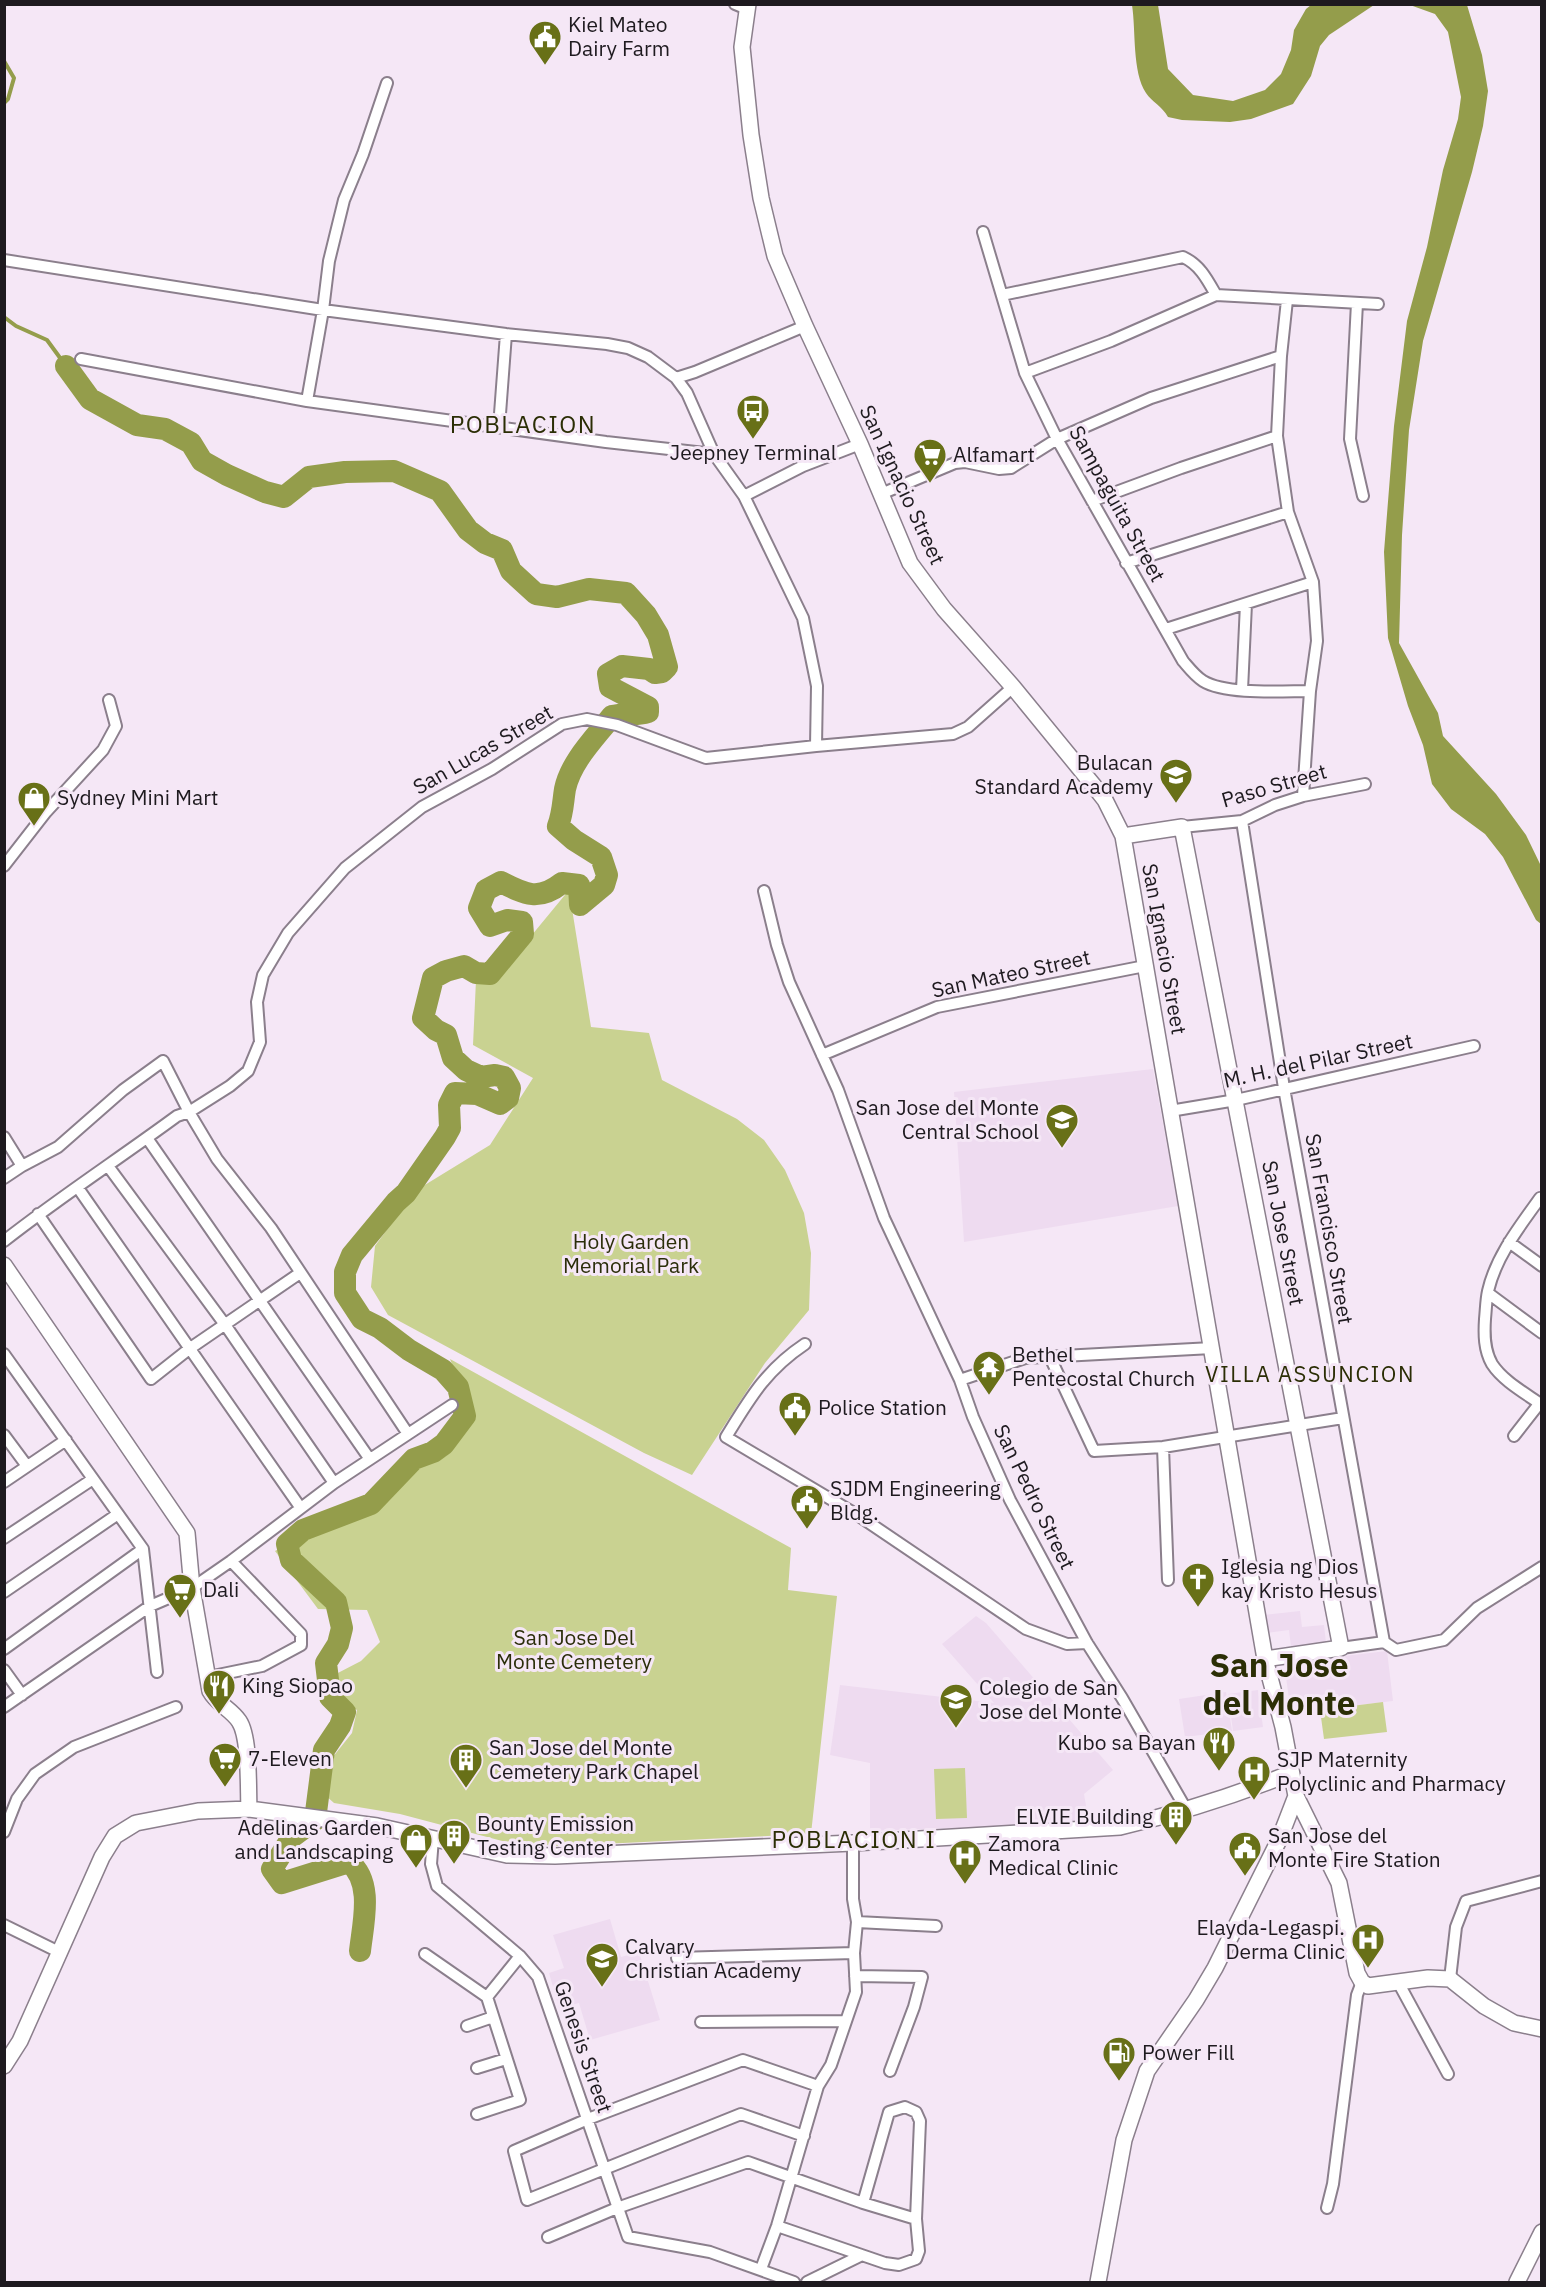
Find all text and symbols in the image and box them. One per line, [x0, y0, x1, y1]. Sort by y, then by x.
place label: Kiel Mateo Dairy Farm [568, 10, 670, 62]
public building icon: Kiel Mateo Dairy Farm [527, 19, 563, 66]
bus stop icon: Jeepney Terminal [735, 393, 771, 440]
street label: San Ignacio Street [854, 400, 952, 569]
district label: POBLACION [450, 408, 596, 440]
street label: Sampaguita Street [1063, 420, 1172, 587]
supermarket icon: Alfamart [912, 437, 948, 484]
place label: Jeepney Terminal [669, 438, 837, 466]
place label: Alfamart [953, 440, 1035, 468]
street label: San Lucas Street [407, 698, 558, 801]
place label: Bulacan Standard Academy [975, 748, 1154, 800]
school or university icon: Bulacan Standard Academy [1158, 757, 1194, 804]
street label: Paso Street [1218, 757, 1330, 813]
shop icon: Sydney Mini Mart [16, 780, 52, 827]
place label: Sydney Mini Mart [57, 783, 218, 811]
street label: San Ignacio Street [1136, 861, 1194, 1036]
street label: San Mateo Street [929, 943, 1093, 1004]
street label: M. H. del Pilar Street [1221, 1026, 1415, 1094]
place label: San Jose del Monte Central School [856, 1093, 1039, 1145]
school or university icon: San Jose del Monte Central School [1044, 1102, 1080, 1149]
street label: San Francisco Street [1299, 1131, 1361, 1326]
street label: San Jose Street [1256, 1158, 1312, 1308]
park label: Holy Garden Memorial Park [563, 1227, 699, 1279]
place label: Bethel Pentecostal Church [1012, 1340, 1195, 1392]
temple icon: Bethel Pentecostal Church [971, 1349, 1007, 1396]
district label: VILLA ASSUNCION [1205, 1359, 1415, 1388]
public building icon: Police Station [777, 1390, 813, 1437]
place label: Police Station [818, 1393, 947, 1421]
street label: San Pedro Street [988, 1419, 1082, 1574]
place label: SJDM Engineering Bldg. [830, 1474, 1000, 1526]
public building icon: SJDM Engineering Bldg. [789, 1483, 825, 1530]
place label: Iglesia ng Dios kay Kristo Hesus [1221, 1552, 1377, 1604]
church icon: Iglesia ng Dios kay Kristo Hesus [1180, 1561, 1216, 1608]
supermarket icon: Dali [162, 1572, 198, 1619]
place label: Dali [203, 1575, 239, 1603]
park label: San Jose Del Monte Cemetery [496, 1623, 653, 1675]
district label: San Jose del Monte [1203, 1643, 1355, 1724]
restaurant icon: King Siopao [201, 1668, 237, 1715]
place label: King Siopao [242, 1671, 353, 1699]
place label: Colegio de San Jose del Monte [979, 1673, 1122, 1725]
school or university icon: Colegio de San Jose del Monte [938, 1682, 974, 1729]
restaurant icon: Kubo sa Bayan [1201, 1725, 1237, 1772]
place label: Kubo sa Bayan [1058, 1728, 1196, 1756]
place label: San Jose del Monte Cemetery Park Chapel [489, 1733, 699, 1785]
supermarket icon: 7-Eleven [207, 1741, 243, 1788]
building icon: San Jose del Monte Cemetery Park Chapel [448, 1742, 484, 1789]
place label: 7-Eleven [248, 1744, 332, 1772]
place label: SJP Maternity Polyclinic and Pharmacy [1277, 1745, 1506, 1797]
hospital icon: SJP Maternity Polyclinic and Pharmacy [1236, 1754, 1272, 1801]
building icon: ELVIE Building [1158, 1799, 1194, 1846]
place label: ELVIE Building [1016, 1802, 1153, 1830]
place label: Bounty Emission Testing Center [477, 1809, 634, 1861]
place label: Adelinas Garden and Landscaping [234, 1813, 393, 1865]
building icon: Bounty Emission Testing Center [436, 1818, 472, 1865]
place label: San Jose del Monte Fire Station [1268, 1821, 1441, 1873]
shop icon: Adelinas Garden and Landscaping [398, 1822, 434, 1869]
district label: POBLACION I [772, 1823, 936, 1855]
place label: Zamora Medical Clinic [988, 1829, 1118, 1881]
public building icon: San Jose del Monte Fire Station [1227, 1830, 1263, 1877]
hospital icon: Zamora Medical Clinic [947, 1838, 983, 1885]
place label: Elayda-Legaspi. Derma Clinic [1196, 1913, 1345, 1965]
hospital icon: Elayda-Legaspi. Derma Clinic [1350, 1922, 1386, 1969]
place label: Calvary Christian Academy [625, 1932, 802, 1984]
school or university icon: Calvary Christian Academy [584, 1941, 620, 1988]
street label: Genesis Street [548, 1977, 620, 2116]
fuel station icon: Power Fill [1101, 2035, 1137, 2082]
place label: Power Fill [1142, 2038, 1235, 2066]

